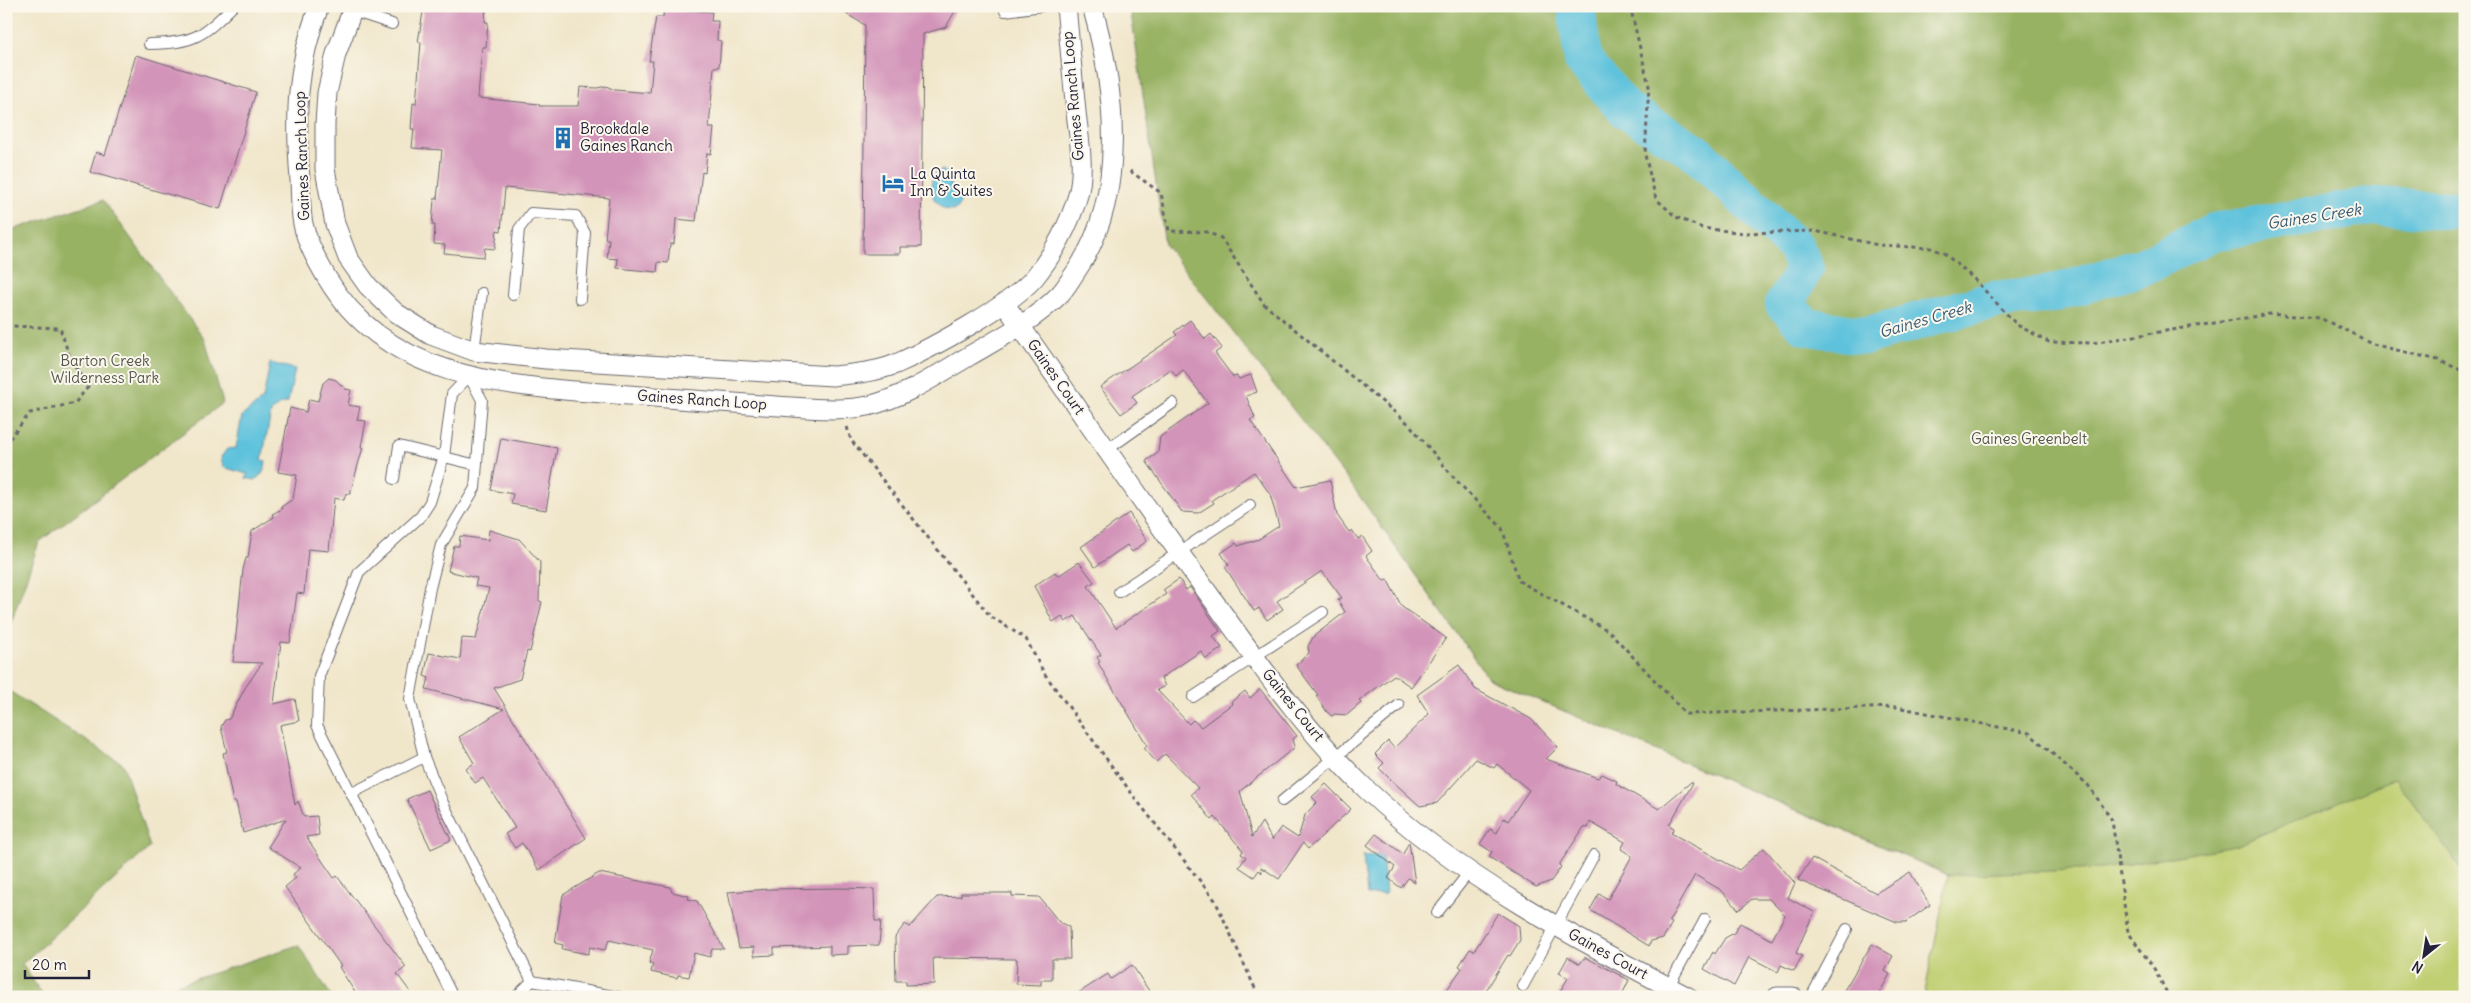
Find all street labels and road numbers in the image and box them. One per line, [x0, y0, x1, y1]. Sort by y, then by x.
street label: Gaines Ranch Loop [1057, 31, 1088, 162]
street label: Gaines Ranch Loop [290, 91, 313, 221]
street label: Gaines Court [1023, 335, 1089, 418]
street label: Gaines Ranch Loop [637, 385, 767, 414]
street label: Gaines Court [1258, 665, 1328, 745]
street label: Gaines Court [1565, 924, 1651, 983]

